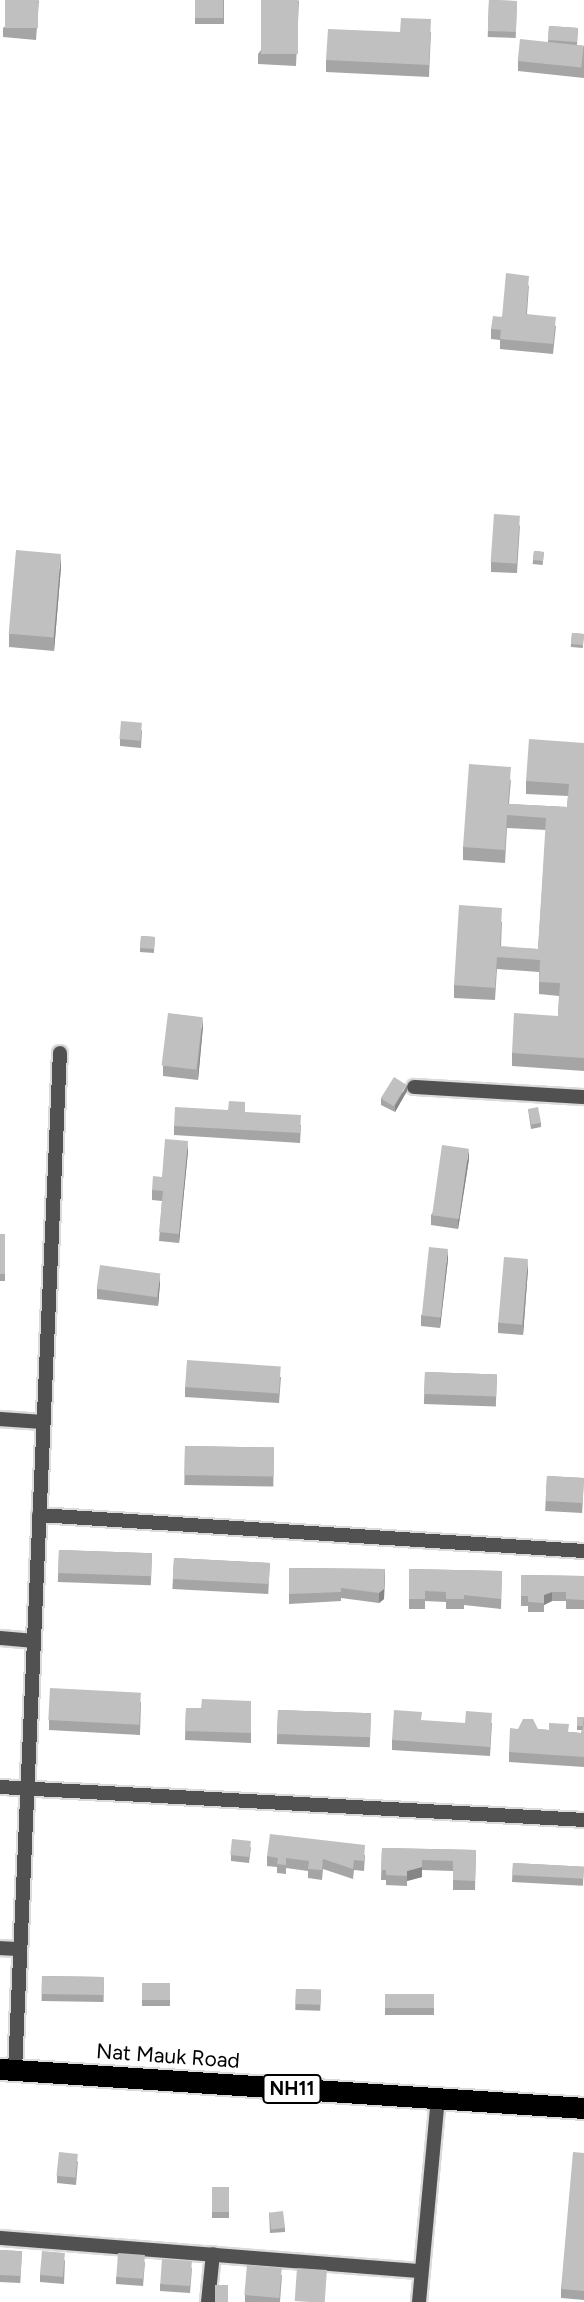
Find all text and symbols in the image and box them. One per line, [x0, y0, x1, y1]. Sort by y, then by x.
street label: Nat Mauk Road [95, 2038, 241, 2074]
road number: NH11 [262, 2074, 322, 2104]

